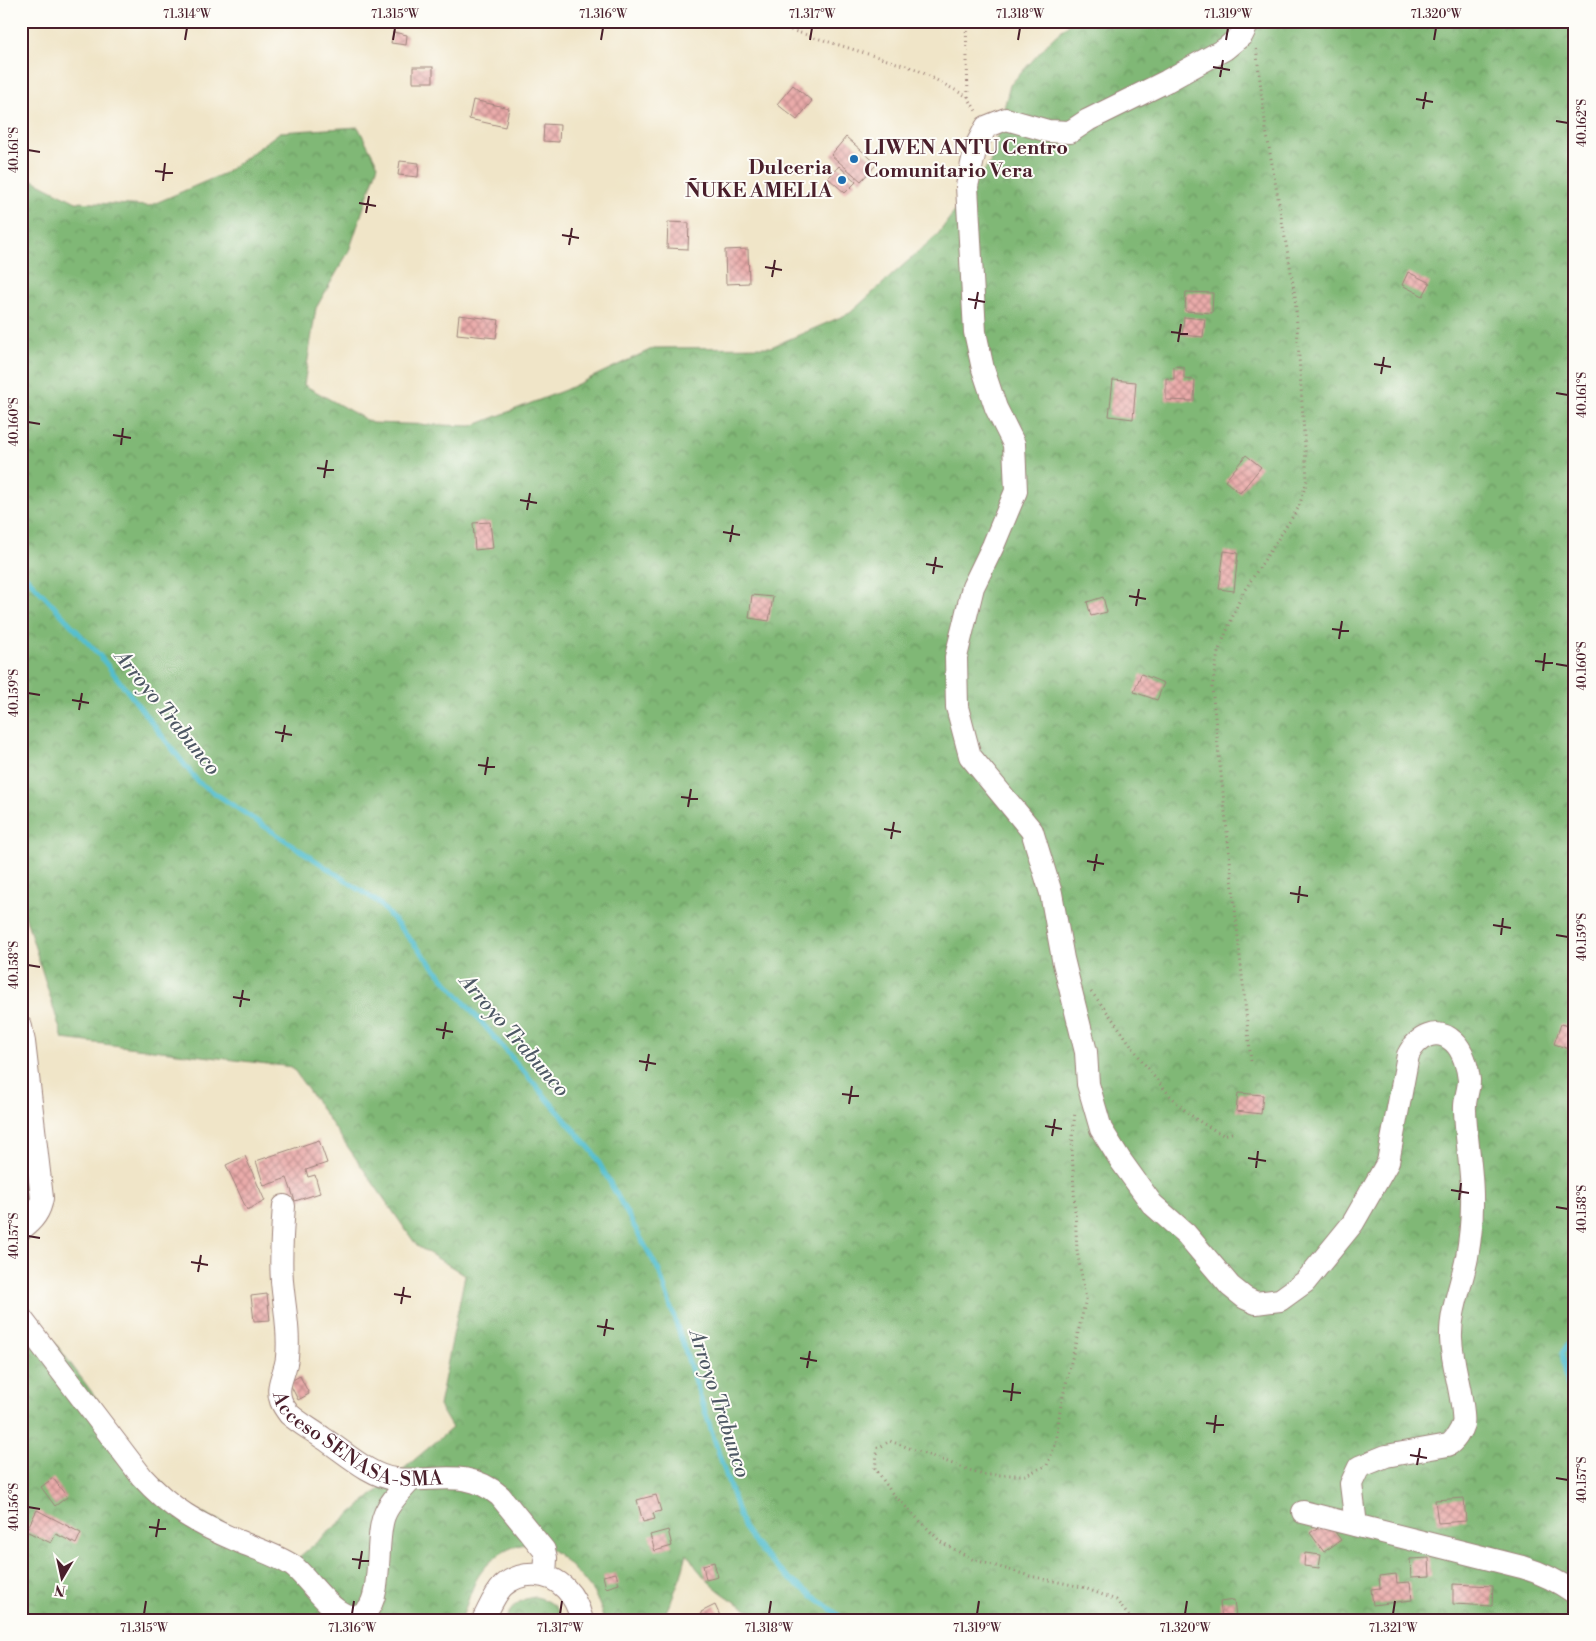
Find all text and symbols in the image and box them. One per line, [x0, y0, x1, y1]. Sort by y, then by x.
text: 71.314°W [163, 7, 212, 22]
text: 71.315°W [371, 7, 420, 22]
text: 71.316°W [579, 7, 628, 22]
text: 71.317°W [789, 7, 836, 22]
text: 71.318°W [996, 7, 1045, 22]
text: 71.319°W [1204, 7, 1253, 22]
text: 71.320°W [1410, 7, 1463, 22]
text: 40.162°S [1575, 99, 1590, 147]
text: 40.161°S [7, 127, 22, 173]
place label: LIWEN ANTU Centro Comunitario Vera [864, 136, 1068, 184]
marker: LIWEN ANTU Centro Comunitario Vera [848, 153, 860, 165]
place label: Dulceria ÑUKE AMELIA [685, 156, 833, 204]
marker: Dulceria ÑUKE AMELIA [836, 174, 848, 186]
text: 40.161°S [1575, 372, 1590, 418]
text: 40.160°S [7, 397, 22, 447]
text: 40.160°S [1575, 641, 1590, 691]
water label: Arroyo Trabunco [107, 643, 226, 781]
text: 40.159°S [7, 669, 22, 717]
text: 40.159°S [1575, 913, 1590, 961]
text: 40.158°S [7, 941, 22, 989]
water label: Arroyo Trabunco [452, 968, 574, 1103]
text: 40.158°S [1575, 1185, 1590, 1233]
text: 40.157°S [7, 1213, 22, 1259]
water label: Arroyo Trabunco [682, 1325, 755, 1481]
street label: Acceso SENASA-SMA [266, 1388, 445, 1492]
text: 40.157°S [1575, 1457, 1590, 1503]
text: 40.156°S [7, 1483, 22, 1531]
north arrow [38, 1554, 88, 1604]
text: N [53, 1580, 67, 1600]
text: 71.315°W [120, 1621, 169, 1636]
text: 71.316°W [328, 1621, 377, 1636]
text: 71.317°W [537, 1621, 584, 1636]
text: 71.318°W [745, 1621, 794, 1636]
text: 71.319°W [953, 1621, 1002, 1636]
text: 71.320°W [1159, 1621, 1212, 1636]
text: 71.321°W [1369, 1621, 1418, 1636]

